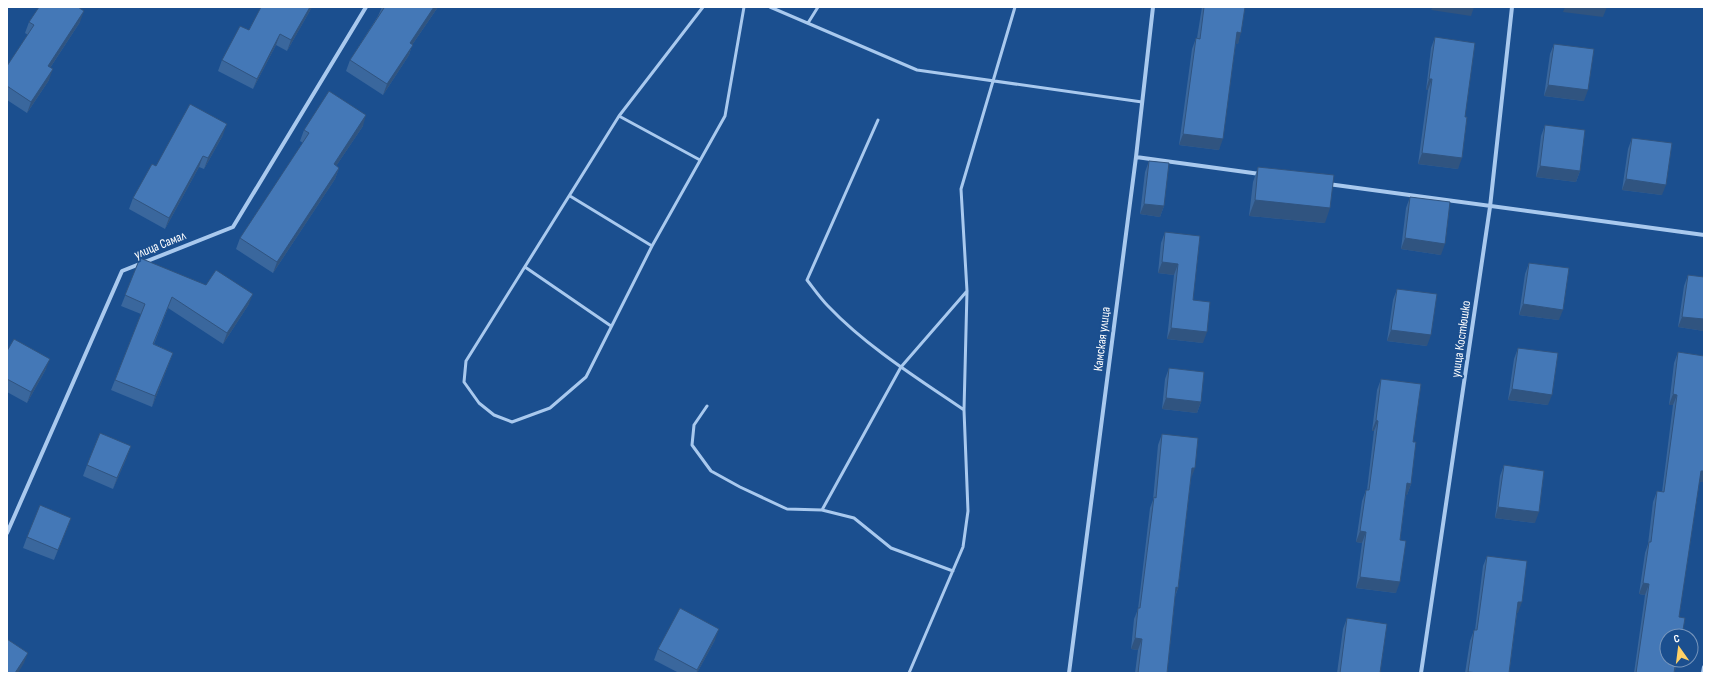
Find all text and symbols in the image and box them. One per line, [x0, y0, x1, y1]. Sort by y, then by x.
street label: улица Самал [132, 227, 189, 263]
street label: улица Костюшко [1448, 299, 1474, 379]
street label: Камская улица [1090, 306, 1114, 372]
north arrow [1659, 628, 1699, 668]
text: С [1672, 632, 1681, 646]

